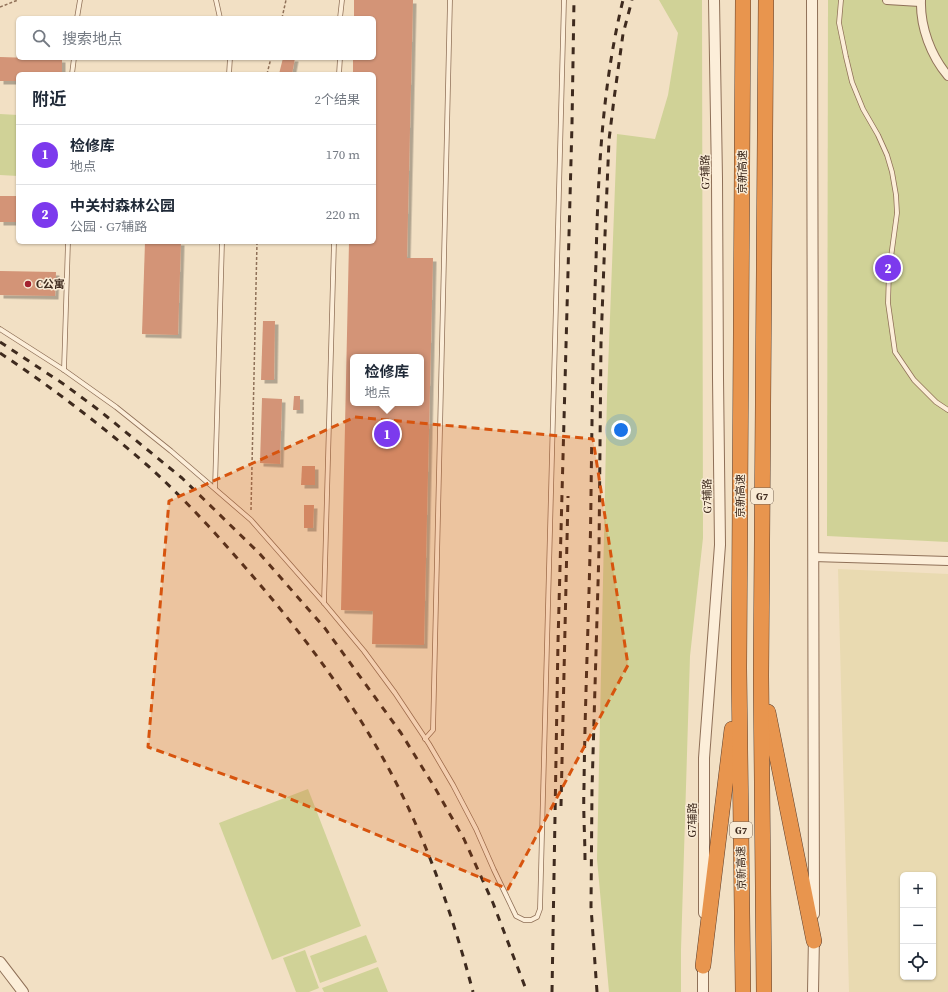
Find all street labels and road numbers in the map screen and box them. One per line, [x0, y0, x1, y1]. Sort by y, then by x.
street label: 京新高速 [735, 150, 750, 194]
street label: G7辅路 [698, 154, 713, 190]
street label: 京新高速 [733, 474, 748, 518]
street label: G7辅路 [700, 478, 715, 514]
road number: G7 [751, 488, 773, 504]
street label: G7辅路 [685, 802, 700, 838]
road number: G7 [730, 822, 752, 838]
street label: 京新高速 [734, 846, 749, 890]

